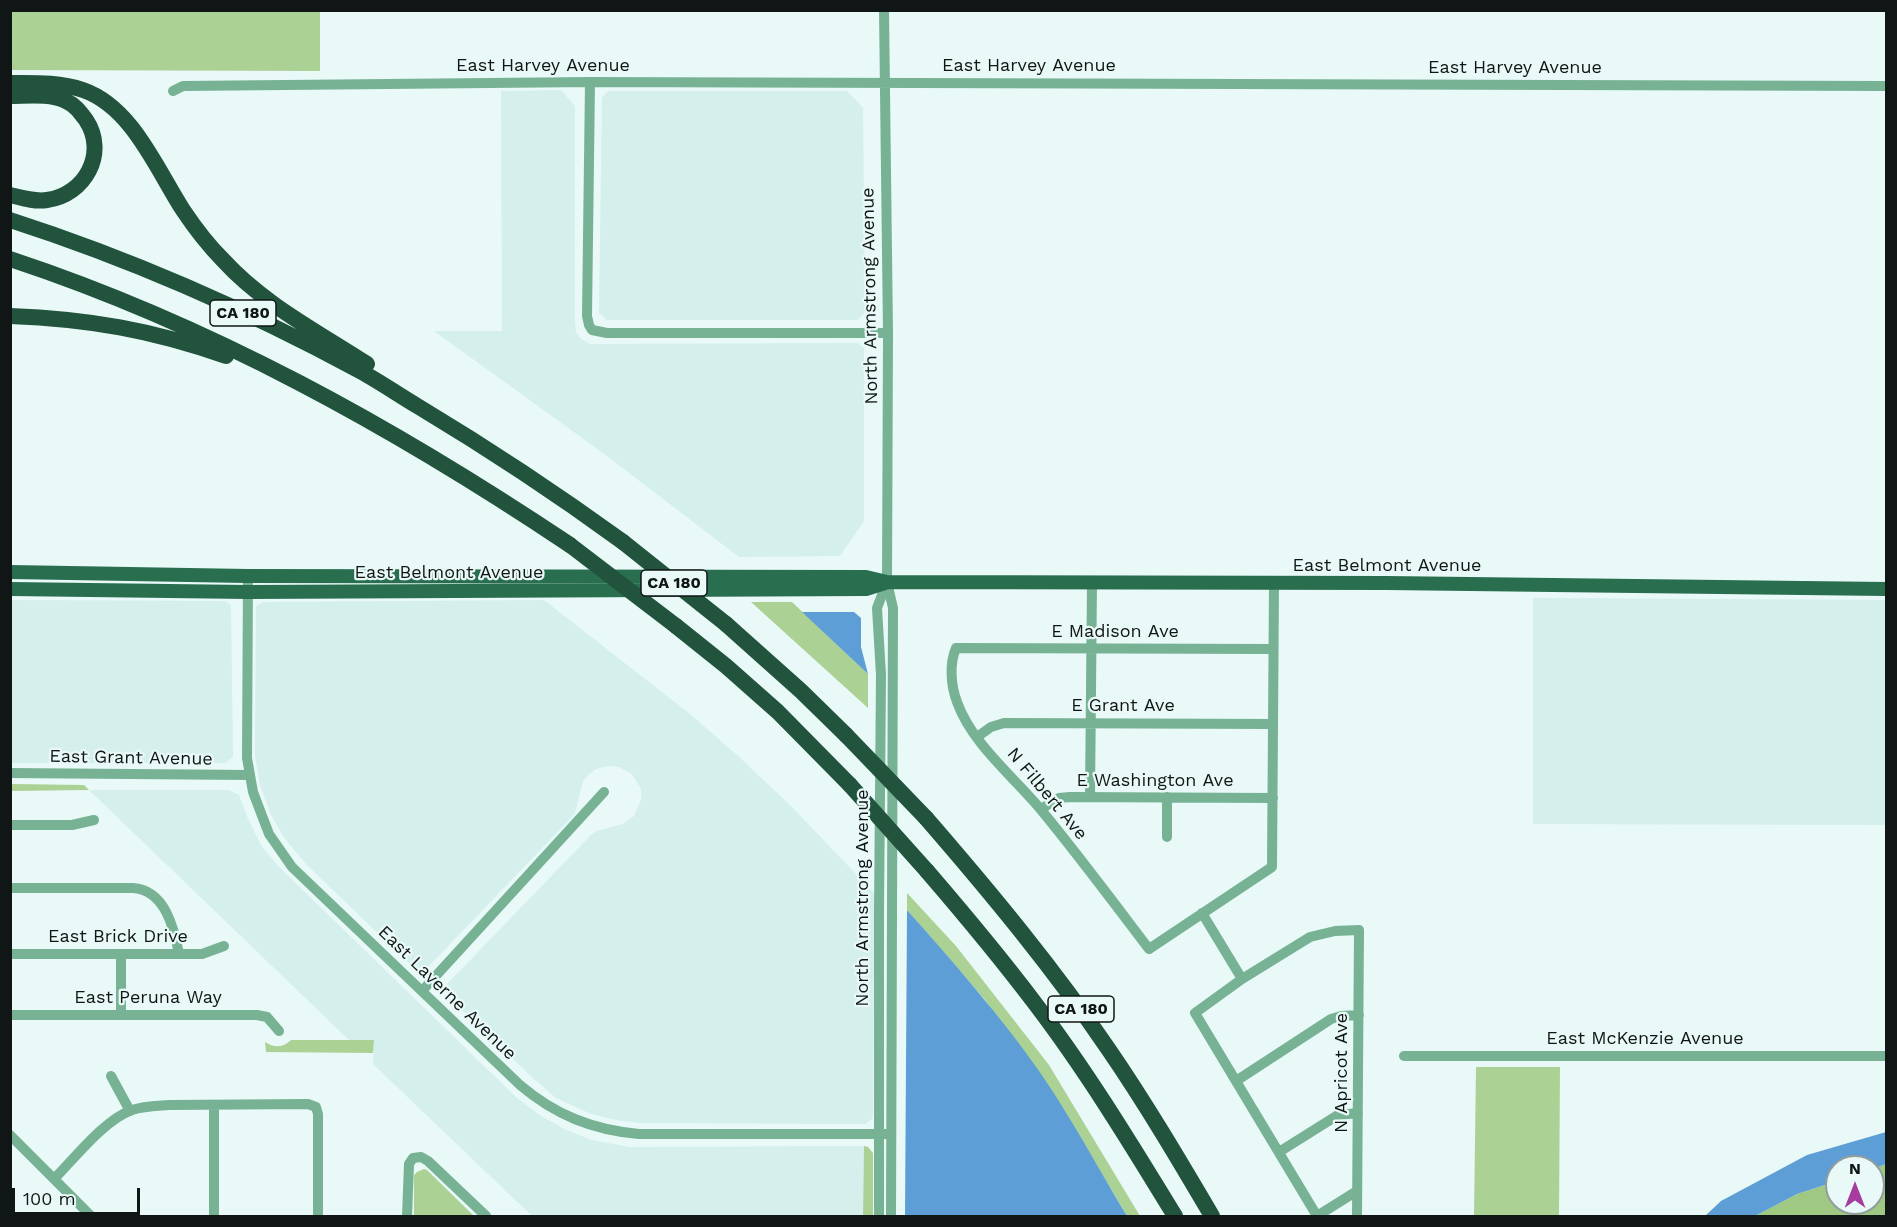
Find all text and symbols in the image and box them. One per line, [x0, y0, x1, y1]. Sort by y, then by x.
street label: East Harvey Avenue [456, 55, 630, 77]
street label: East Harvey Avenue [942, 55, 1116, 77]
street label: East Harvey Avenue [1428, 57, 1602, 79]
street label: North Armstrong Avenue [857, 187, 883, 405]
road number: CA 180 [210, 300, 276, 326]
street label: East Belmont Avenue [1293, 555, 1481, 577]
street label: East Belmont Avenue [355, 562, 543, 584]
road number: CA 180 [641, 570, 707, 596]
street label: E Madison Ave [1051, 621, 1179, 643]
street label: E Grant Ave [1071, 695, 1175, 717]
street label: N Filbert Ave [1002, 743, 1092, 845]
street label: East Grant Avenue [49, 746, 213, 770]
street label: E Washington Ave [1076, 770, 1234, 792]
street label: North Armstrong Avenue [852, 789, 874, 1007]
street label: East Laverne Avenue [373, 921, 521, 1065]
street label: East Brick Drive [48, 926, 188, 948]
street label: East Peruna Way [74, 987, 222, 1009]
road number: CA 180 [1048, 996, 1114, 1022]
street label: N Apricot Ave [1331, 1013, 1353, 1133]
street label: East McKenzie Avenue [1546, 1028, 1744, 1050]
north arrow [1825, 1155, 1885, 1215]
text: N [1849, 1159, 1861, 1178]
scale bar [15, 1176, 142, 1214]
text: 100 m [23, 1188, 76, 1209]

